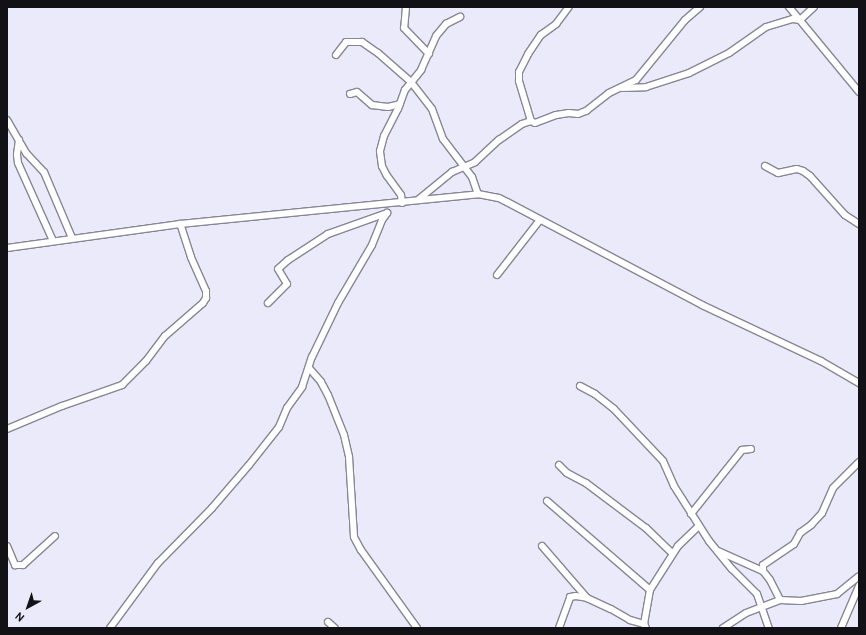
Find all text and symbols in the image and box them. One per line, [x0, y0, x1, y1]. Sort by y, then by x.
north arrow [8, 587, 48, 627]
text: N [13, 608, 28, 624]

